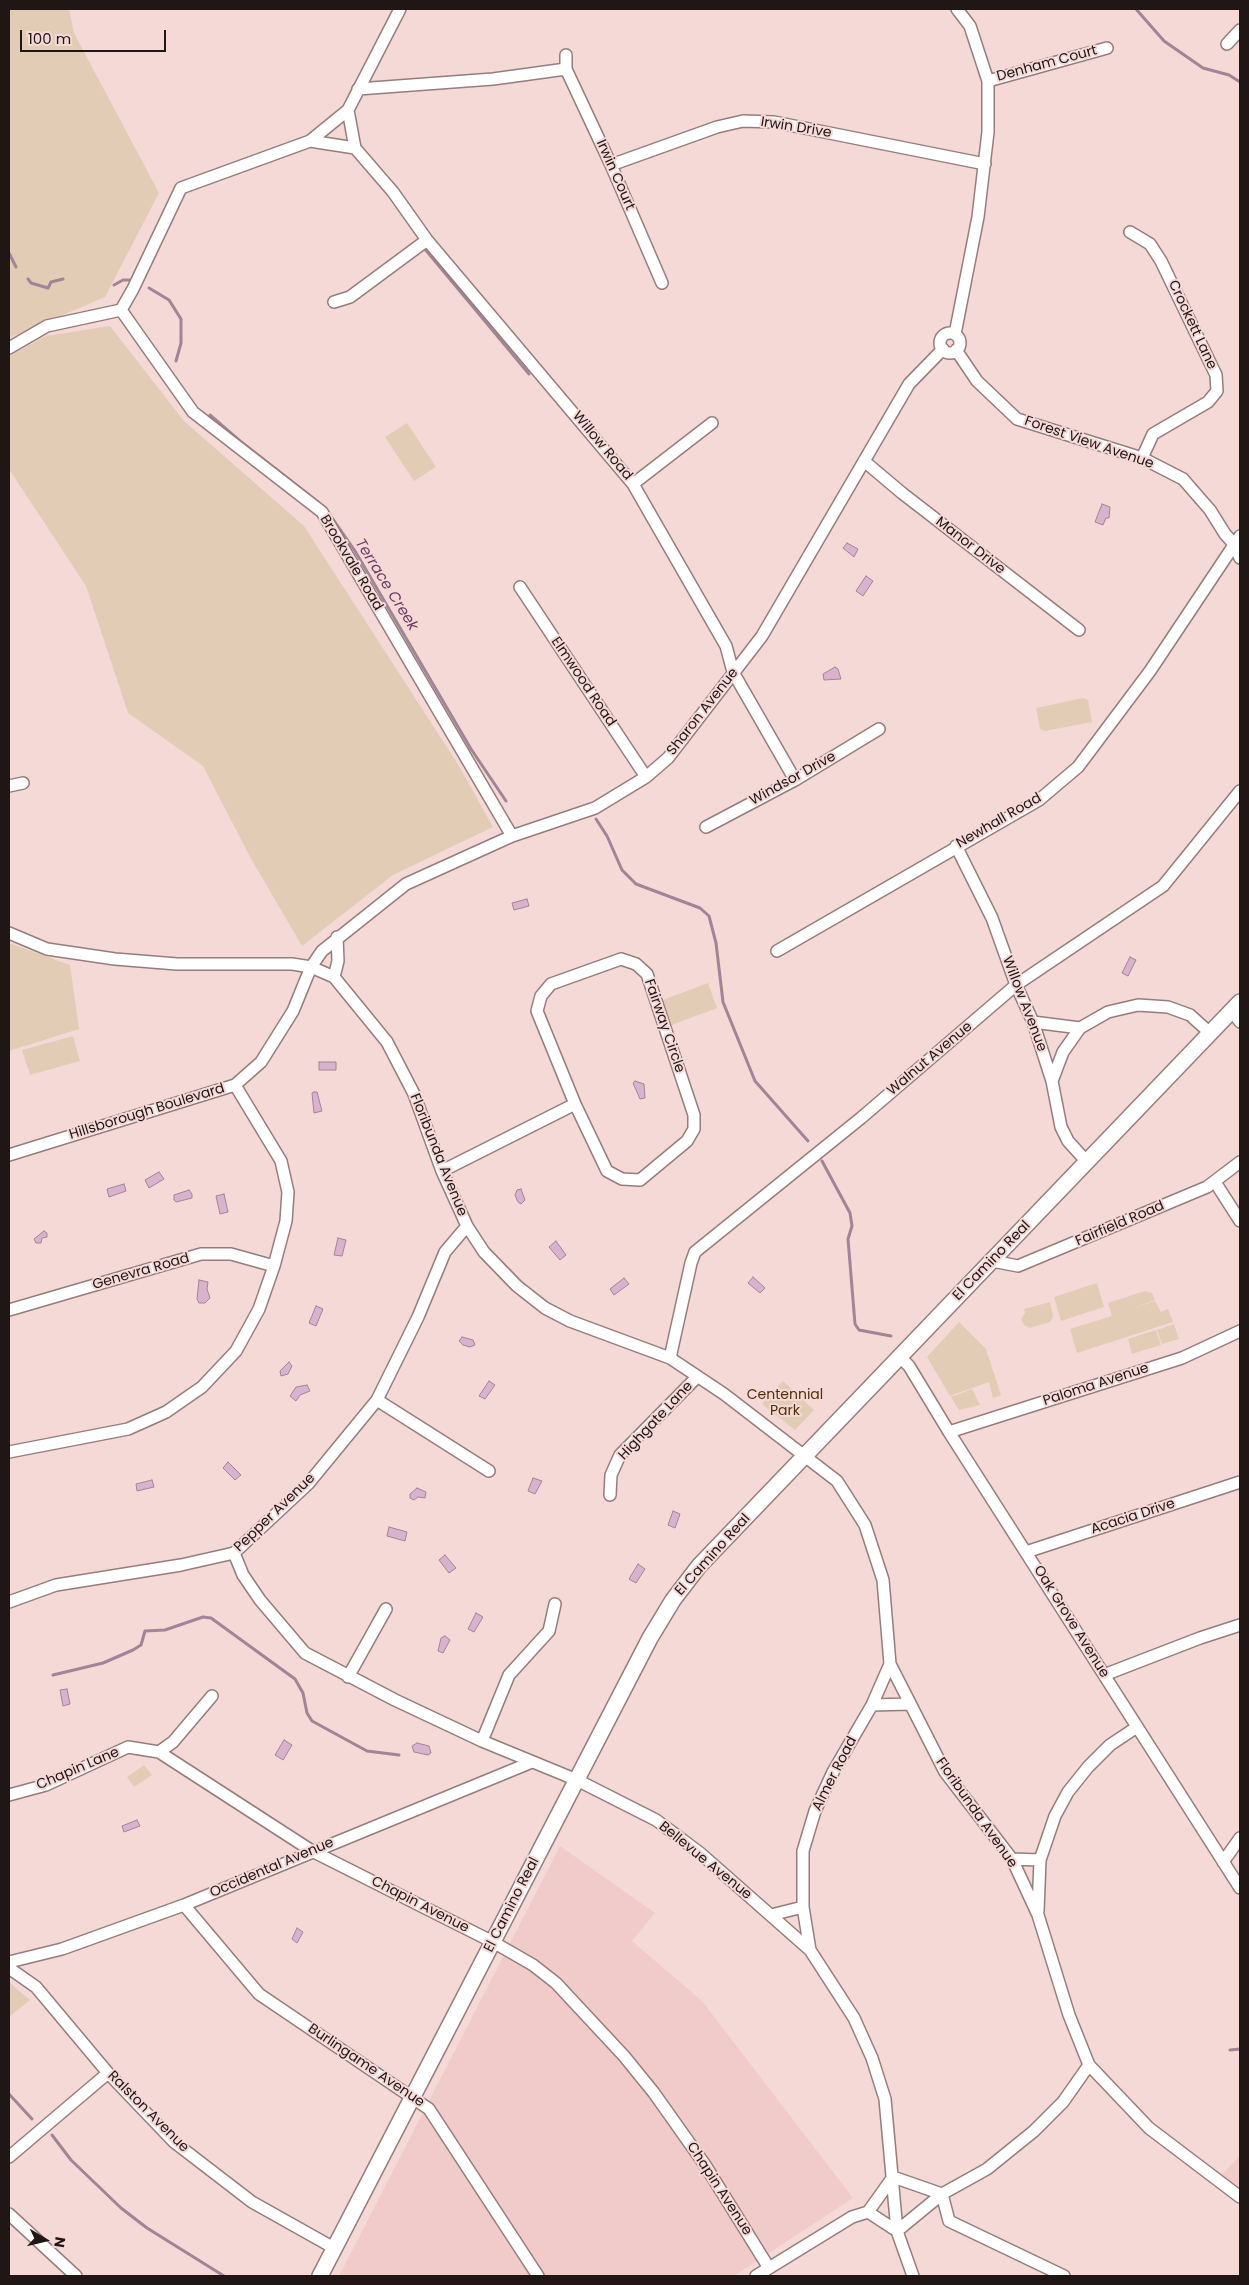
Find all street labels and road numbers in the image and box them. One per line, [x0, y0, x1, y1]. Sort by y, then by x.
street label: Denham Court [995, 43, 1099, 85]
street label: Irwin Drive [759, 114, 833, 142]
street label: Irwin Court [592, 137, 638, 213]
street label: Crockett Lane [1164, 278, 1220, 372]
street label: Willow Road [568, 408, 636, 484]
street label: Forest View Avenue [1022, 413, 1156, 473]
street label: Brookvale Road [316, 512, 386, 614]
street label: Manor Drive [932, 514, 1008, 578]
street label: Elmwood Road [547, 634, 619, 730]
street label: Sharon Avenue [664, 665, 742, 759]
street label: Windsor Drive [747, 748, 839, 810]
street label: Newhall Road [953, 790, 1045, 852]
street label: Willow Avenue [998, 954, 1050, 1054]
street label: Fairway Circle [640, 977, 688, 1075]
street label: Walnut Avenue [884, 1019, 976, 1099]
street label: Hillsborough Boulevard [67, 1080, 227, 1144]
street label: Floribunda Avenue [406, 1091, 470, 1219]
street label: Fairfield Road [1073, 1198, 1167, 1250]
street label: El Camino Real [950, 1218, 1034, 1304]
street label: Genevra Road [91, 1250, 191, 1294]
street label: Paloma Avenue [1041, 1360, 1151, 1410]
street label: Highgate Lane [615, 1378, 697, 1464]
street label: Pepper Avenue [231, 1470, 319, 1556]
street label: Acacia Drive [1089, 1495, 1177, 1539]
street label: El Camino Real [672, 1511, 754, 1599]
street label: Oak Grove Avenue [1030, 1563, 1112, 1681]
street label: Almer Road [809, 1734, 861, 1814]
street label: Chapin Lane [34, 1744, 122, 1794]
street label: Floribunda Avenue [932, 1755, 1020, 1871]
street label: Bellevue Avenue [655, 1818, 755, 1904]
street label: Occidental Avenue [208, 1834, 336, 1902]
street label: El Camino Real [481, 1855, 543, 1955]
street label: Chapin Avenue [368, 1873, 472, 1937]
street label: Burlingame Avenue [305, 2021, 427, 2111]
street label: Ralston Avenue [104, 2068, 192, 2156]
street label: Chapin Avenue [683, 2139, 755, 2239]

